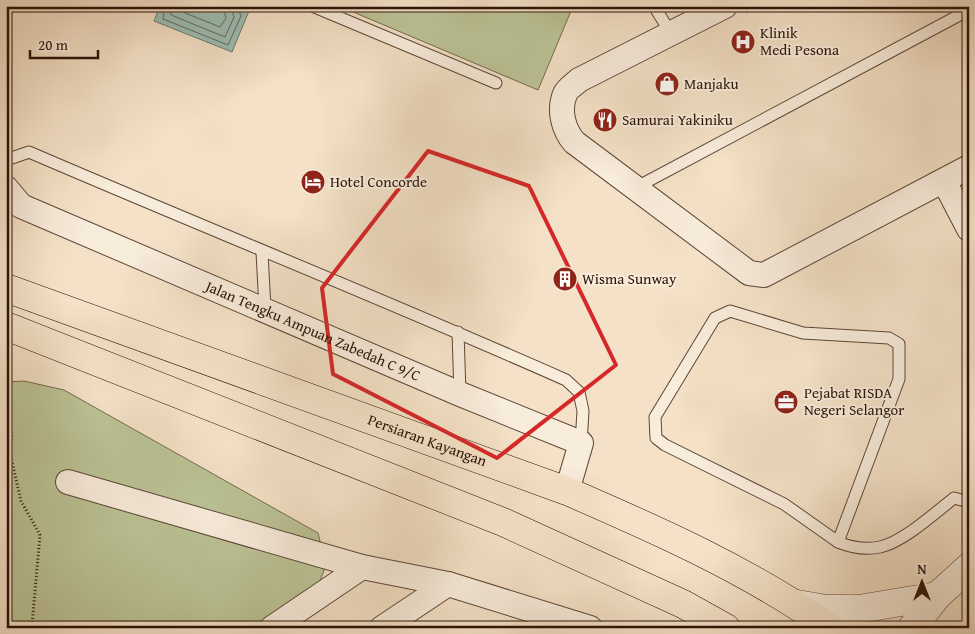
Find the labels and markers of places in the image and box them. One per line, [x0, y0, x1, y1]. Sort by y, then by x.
place label: Klinik Medi Pesona [760, 22, 839, 60]
hospital icon: Klinik Medi Pesona [730, 29, 756, 55]
shop icon: Manjaku [654, 71, 680, 97]
place label: Manjaku [684, 73, 740, 94]
restaurant icon: Samurai Yakiniku [592, 107, 618, 133]
place label: Samurai Yakiniku [622, 109, 734, 130]
hotel icon: Hotel Concorde [300, 169, 326, 195]
place label: Hotel Concorde [330, 171, 427, 192]
building icon: Wisma Sunway [552, 266, 578, 292]
place label: Wisma Sunway [582, 268, 677, 289]
place label: Pejabat RISDA Negeri Selangor [804, 382, 904, 420]
office icon: Pejabat RISDA Negeri Selangor [773, 389, 799, 415]

